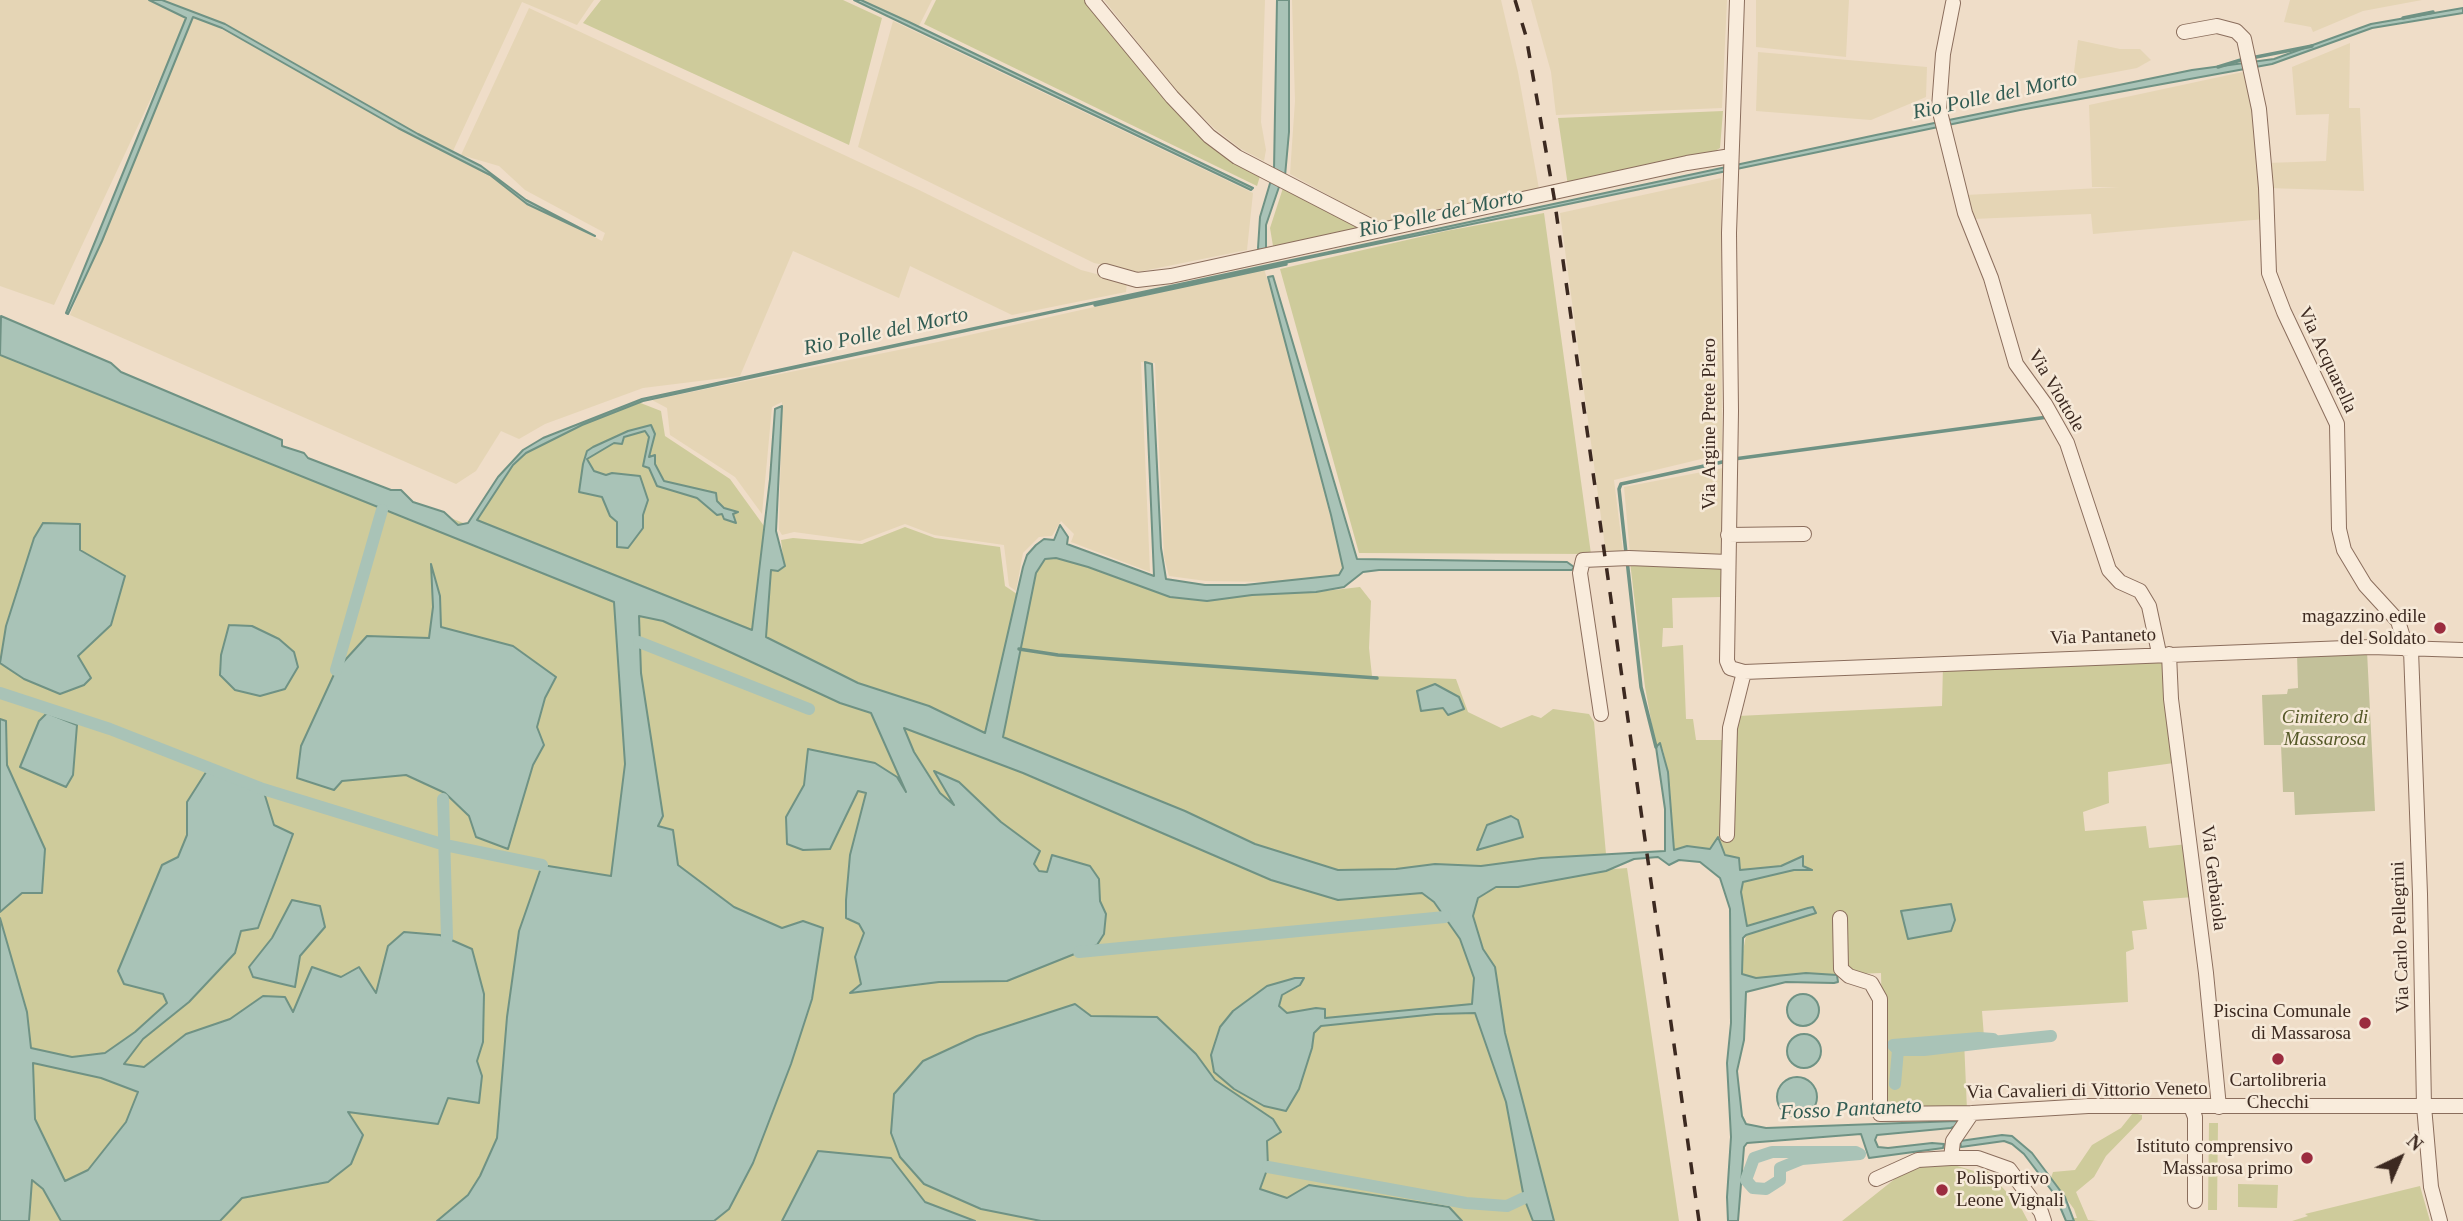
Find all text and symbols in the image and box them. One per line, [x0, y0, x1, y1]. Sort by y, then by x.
water label: Rio Polle del Morto [1911, 66, 2079, 126]
water label: Rio Polle del Morto [1357, 184, 1525, 244]
water label: Rio Polle del Morto [802, 302, 970, 362]
street label: Via Acquarella [2292, 303, 2362, 417]
street label: Via Argine Prete Piero [1699, 338, 1721, 510]
street label: Via Viottole [2022, 346, 2090, 436]
place label: magazzino edile del Soldato [2302, 606, 2426, 650]
marker: magazzino edile del Soldato [2432, 620, 2448, 636]
street label: Via Pantaneto [2050, 624, 2156, 650]
park label: Cimitero di Massarosa [2282, 707, 2368, 751]
street label: Via Gerbaiola [2195, 824, 2231, 932]
street label: Via Carlo Pellegrini [2387, 861, 2415, 1013]
place label: Piscina Comunale di Massarosa [2213, 1001, 2351, 1045]
marker: Piscina Comunale di Massarosa [2357, 1015, 2373, 1031]
marker: Cartolibreria Checchi [2270, 1051, 2286, 1067]
place label: Cartolibreria Checchi [2229, 1070, 2327, 1114]
street label: Via Cavalieri di Vittorio Veneto [1966, 1077, 2208, 1105]
water label: Fosso Pantaneto [1780, 1094, 1922, 1126]
north arrow [2365, 1123, 2435, 1193]
text: N [2403, 1130, 2427, 1155]
place label: Istituto comprensivo Massarosa primo [2136, 1136, 2293, 1180]
marker: Istituto comprensivo Massarosa primo [2299, 1150, 2315, 1166]
place label: Polisportivo Leone Vignali [1956, 1168, 2064, 1212]
marker: Polisportivo Leone Vignali [1934, 1182, 1950, 1198]

